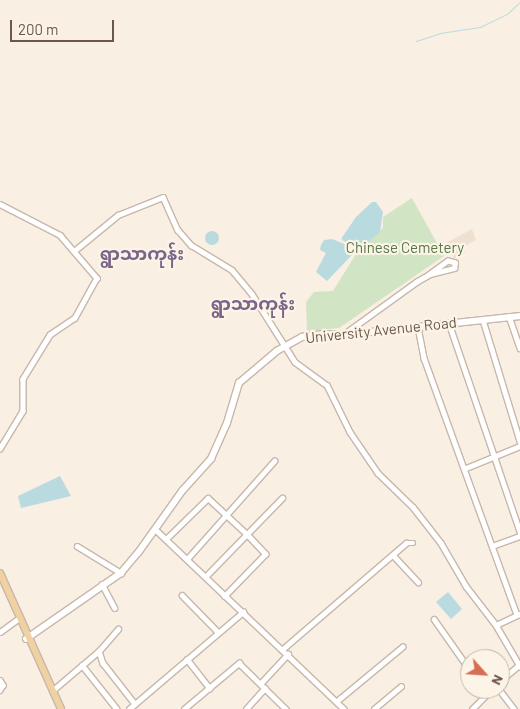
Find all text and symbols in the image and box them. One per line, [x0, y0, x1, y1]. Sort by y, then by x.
scale bar [12, 10, 116, 42]
text: 200 m [18, 20, 58, 38]
park label: Chinese Cemetery [346, 239, 464, 257]
district label: ရွာသာကုန်း [100, 242, 184, 264]
district label: ရွာသာကုန်း [211, 292, 295, 314]
street label: University Avenue Road [304, 313, 458, 347]
north arrow [460, 649, 510, 699]
text: N [488, 672, 508, 688]

